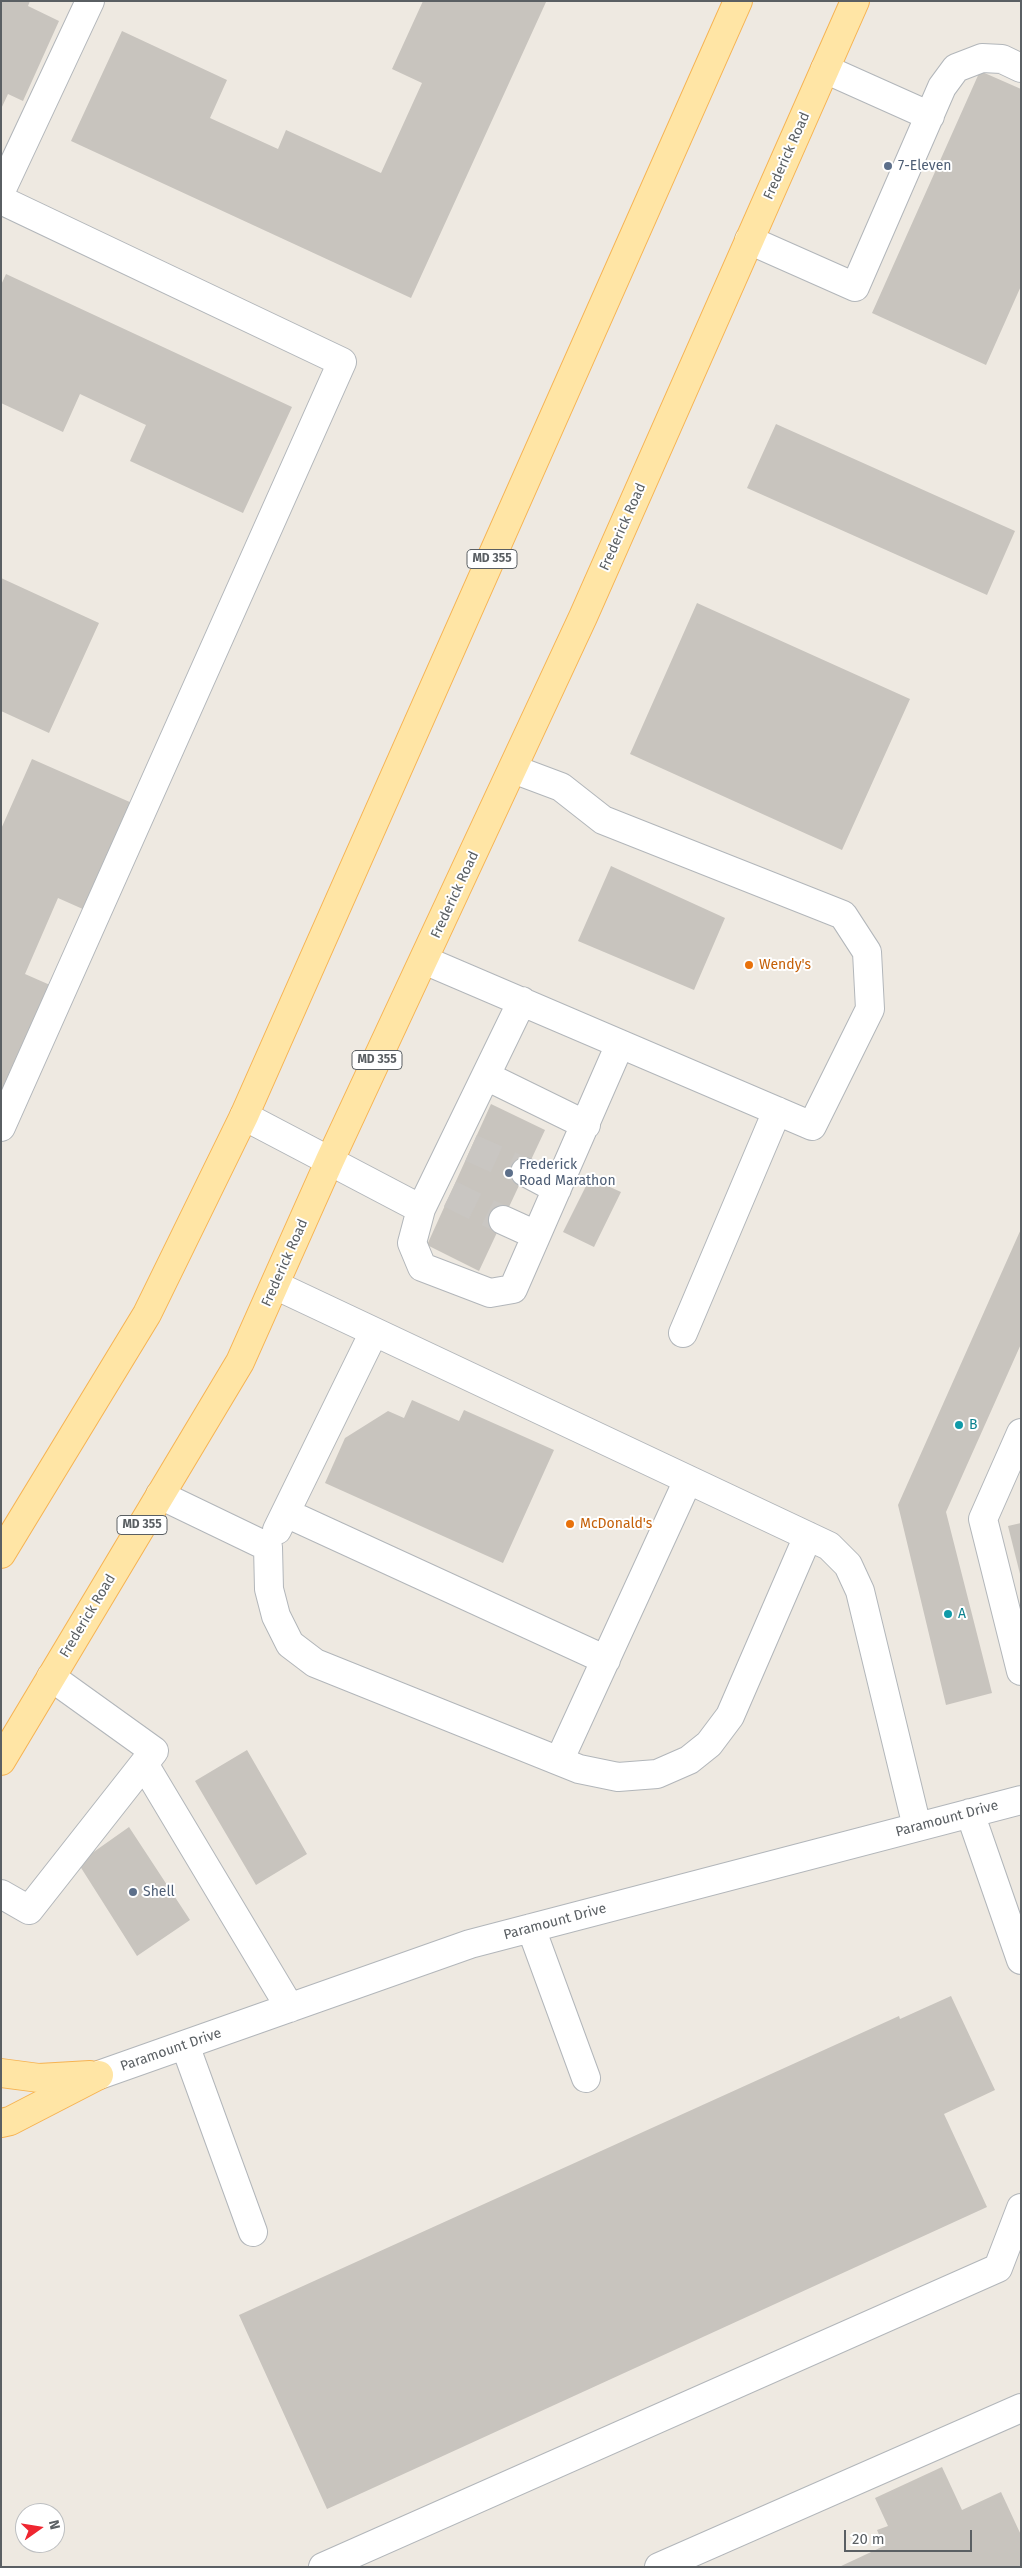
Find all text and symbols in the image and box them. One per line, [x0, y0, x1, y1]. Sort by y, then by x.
street label: Frederick Road [760, 110, 814, 202]
place label: 7-Eleven [898, 158, 952, 174]
marker: 7-Eleven [882, 160, 894, 172]
street label: Frederick Road [596, 481, 650, 573]
road number: MD 355 [467, 550, 517, 568]
street label: Frederick Road [427, 849, 483, 941]
place label: Wendy's [759, 957, 811, 973]
marker: Wendy's [743, 959, 755, 971]
road number: MD 355 [352, 1050, 402, 1070]
place label: Frederick Road Marathon [519, 1157, 616, 1190]
marker: Frederick Road Marathon [503, 1167, 515, 1179]
street label: Frederick Road [258, 1217, 312, 1309]
place label: B [969, 1417, 978, 1433]
marker: B [953, 1419, 965, 1431]
road number: MD 355 [117, 1516, 167, 1534]
place label: McDonald's [580, 1516, 652, 1532]
marker: McDonald's [564, 1518, 576, 1530]
street label: Frederick Road [57, 1571, 119, 1661]
place label: A [958, 1606, 966, 1622]
marker: A [942, 1608, 954, 1620]
street label: Paramount Drive [894, 1797, 1000, 1841]
place label: Shell [143, 1884, 175, 1900]
marker: Shell [127, 1886, 139, 1898]
street label: Paramount Drive [502, 1900, 608, 1944]
street label: Paramount Drive [118, 2025, 224, 2075]
north arrow [15, 2503, 65, 2553]
text: N [45, 2518, 63, 2531]
scale bar [847, 2520, 974, 2552]
text: 20 m [852, 2530, 885, 2548]

